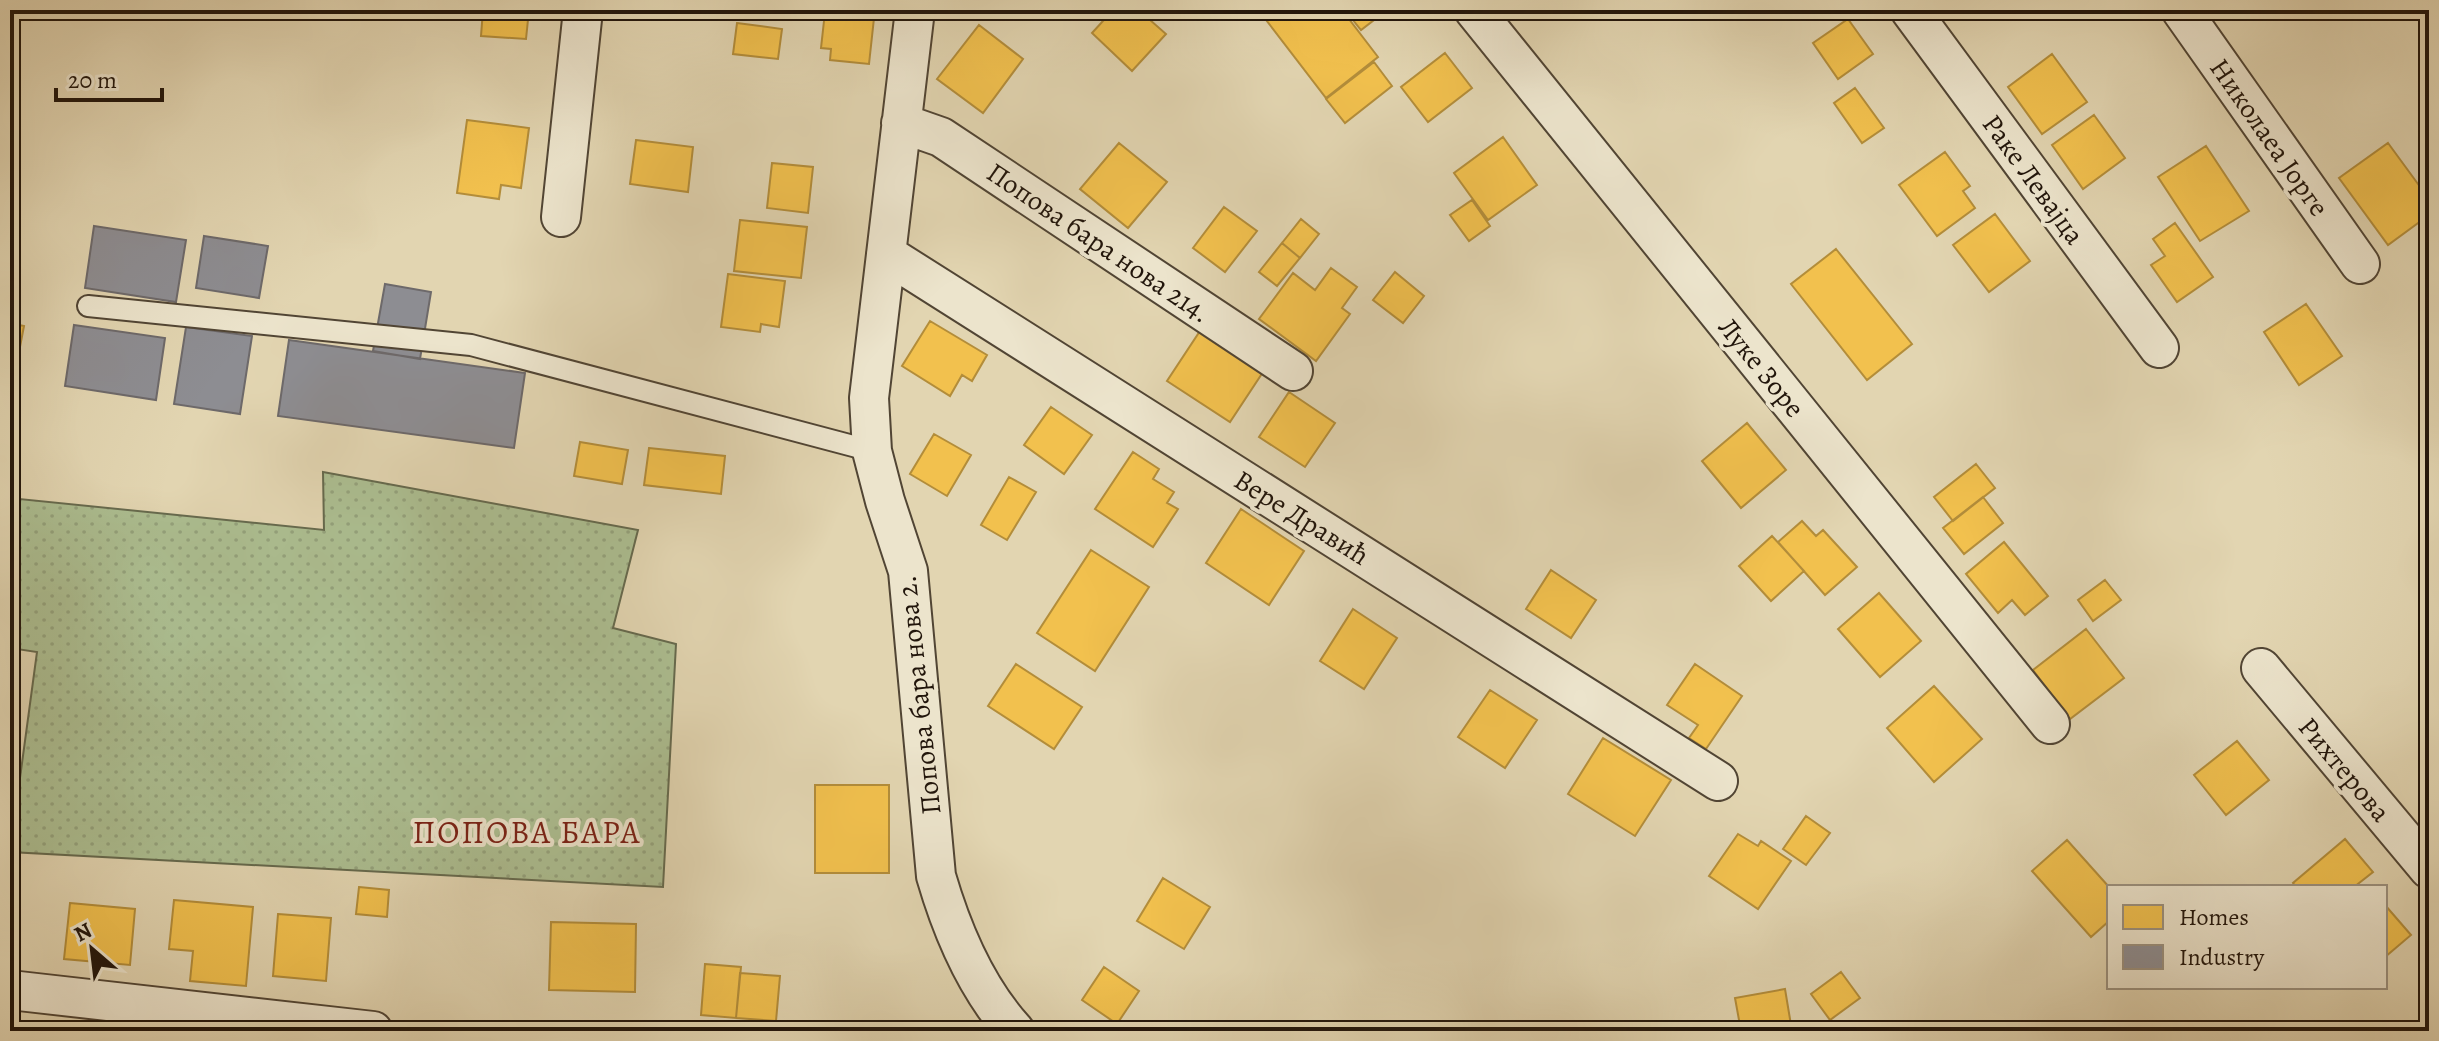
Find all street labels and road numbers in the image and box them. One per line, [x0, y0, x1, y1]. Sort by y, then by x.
street label: Николаеа Јорге [2201, 51, 2338, 224]
street label: Раке Левајца [1973, 107, 2093, 252]
street label: Попова бара нова 214. [979, 154, 1218, 332]
street label: Луке Зоре [1709, 310, 1813, 426]
street label: Вере Дравић [1227, 461, 1376, 574]
street label: Попова бара нова 2. [888, 573, 950, 816]
street label: Рихтерова [2289, 709, 2399, 830]

